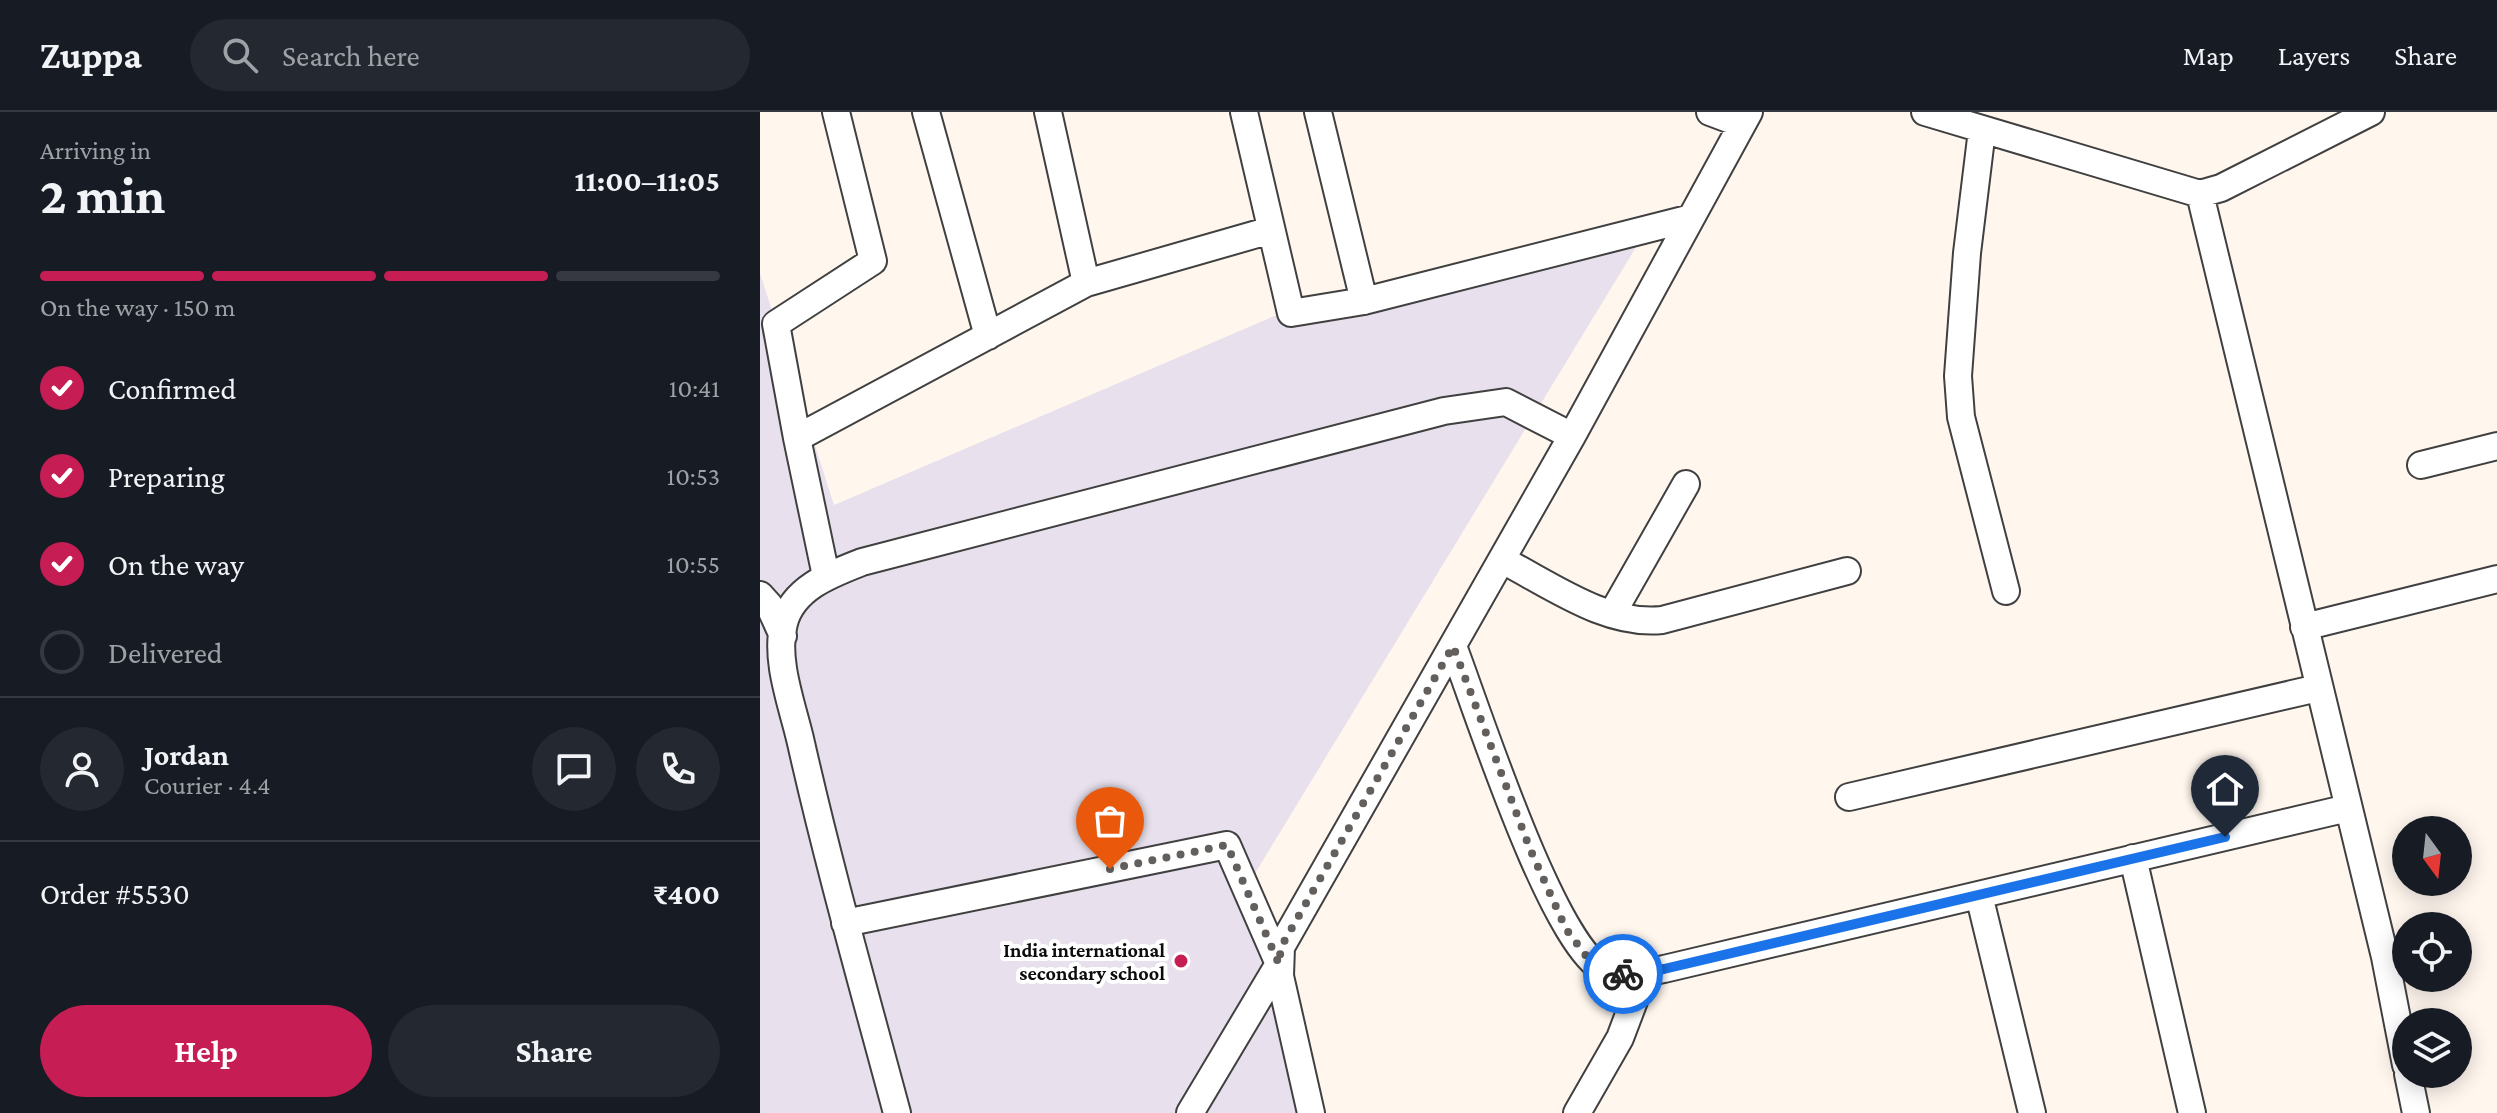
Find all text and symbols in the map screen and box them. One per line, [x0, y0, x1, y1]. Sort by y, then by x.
search box [190, 19, 750, 91]
icon: search [218, 33, 262, 77]
text: Zuppa [40, 34, 142, 76]
text: Search here [282, 39, 420, 72]
text: Map [2183, 40, 2234, 71]
text: Layers [2278, 40, 2350, 71]
text: Share [2394, 40, 2457, 71]
text: Arriving in [40, 136, 151, 165]
text: 11:00–11:05 [574, 164, 720, 197]
text: 2 min [40, 166, 165, 224]
text: On the way · 150 m [40, 293, 235, 322]
icon: check [40, 366, 84, 410]
text: Confirmed [108, 372, 236, 405]
text: 10:41 [669, 374, 720, 403]
icon: check [40, 454, 84, 498]
text: Preparing [108, 460, 225, 493]
text: 10:53 [667, 462, 720, 491]
icon: check [40, 542, 84, 586]
text: On the way [108, 548, 244, 581]
text: 10:55 [666, 550, 720, 579]
text: Delivered [108, 636, 223, 669]
button: person [40, 727, 124, 811]
button: chat [532, 727, 616, 811]
button: phone [636, 727, 720, 811]
text: Jordan [144, 738, 229, 771]
pin [2191, 755, 2259, 837]
icon: home [2203, 767, 2247, 811]
text: Courier · 4.4 [144, 771, 270, 800]
pin [1076, 787, 1144, 869]
icon: bag [1088, 799, 1132, 843]
north arrow [2392, 816, 2472, 896]
map controls [2392, 816, 2472, 1088]
text: Order #5530 [40, 877, 190, 910]
text: ₹400 [653, 877, 720, 910]
button: locate [2392, 912, 2472, 992]
courier [1583, 934, 1663, 1014]
place label: India international secondary school [1003, 939, 1165, 984]
marker: India international secondary school [1172, 952, 1190, 970]
icon: bike [1601, 952, 1645, 996]
button: Help [40, 1005, 372, 1097]
button: Share [388, 1005, 720, 1097]
button: layers [2392, 1008, 2472, 1088]

